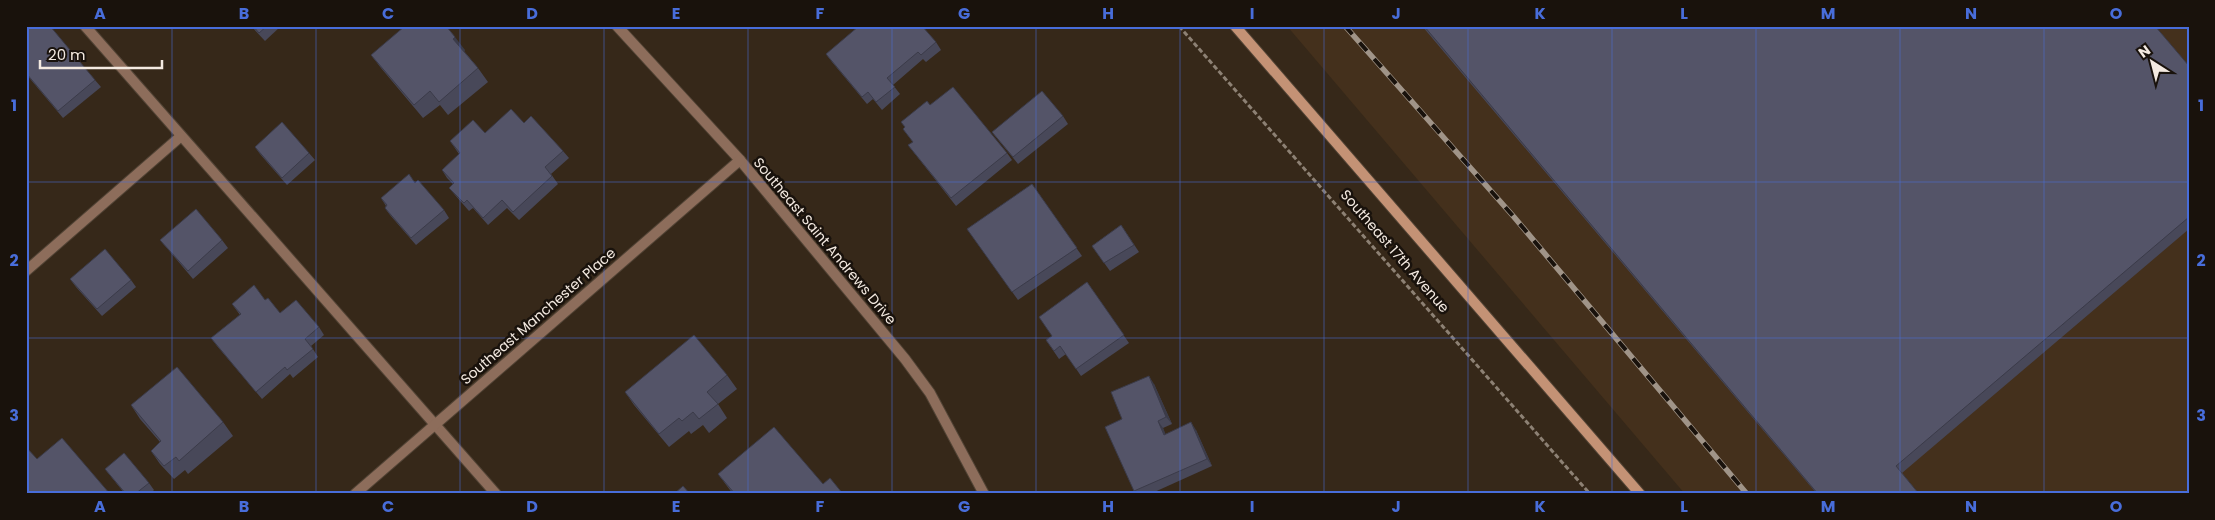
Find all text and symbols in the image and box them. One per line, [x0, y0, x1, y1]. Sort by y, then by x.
text: A [94, 2, 106, 25]
text: B [239, 2, 249, 25]
text: C [382, 2, 394, 25]
text: D [526, 2, 538, 25]
text: E [672, 2, 680, 25]
text: F [816, 2, 825, 25]
text: G [958, 2, 970, 25]
text: H [1102, 2, 1114, 25]
text: I [1250, 2, 1254, 25]
text: J [1391, 2, 1401, 25]
text: K [1534, 2, 1546, 25]
text: L [1680, 2, 1688, 25]
text: M [1821, 2, 1835, 25]
text: N [1965, 2, 1977, 25]
text: O [2110, 2, 2123, 25]
scale bar [40, 38, 162, 70]
north arrow [2128, 38, 2178, 88]
text: N [2134, 40, 2154, 63]
text: 20 m [48, 44, 86, 65]
text: 1 [11, 94, 17, 117]
text: 1 [2198, 94, 2204, 117]
street label: Southeast Saint Andrews Drive [749, 153, 901, 329]
street label: Southeast 17th Avenue [1336, 185, 1454, 317]
street label: Southeast Manchester Place [456, 243, 620, 389]
text: 2 [9, 249, 19, 272]
text: 2 [2196, 249, 2206, 272]
text: 3 [9, 404, 19, 427]
text: 3 [2196, 404, 2206, 427]
text: A [94, 495, 106, 518]
text: B [239, 495, 249, 518]
text: C [382, 495, 394, 518]
text: D [526, 495, 538, 518]
text: E [672, 495, 680, 518]
text: F [816, 495, 825, 518]
text: G [958, 495, 970, 518]
text: H [1102, 495, 1114, 518]
text: I [1250, 495, 1254, 518]
text: J [1391, 495, 1401, 518]
text: K [1534, 495, 1546, 518]
text: L [1680, 495, 1688, 518]
text: M [1821, 495, 1835, 518]
text: N [1965, 495, 1977, 518]
text: O [2110, 495, 2123, 518]

